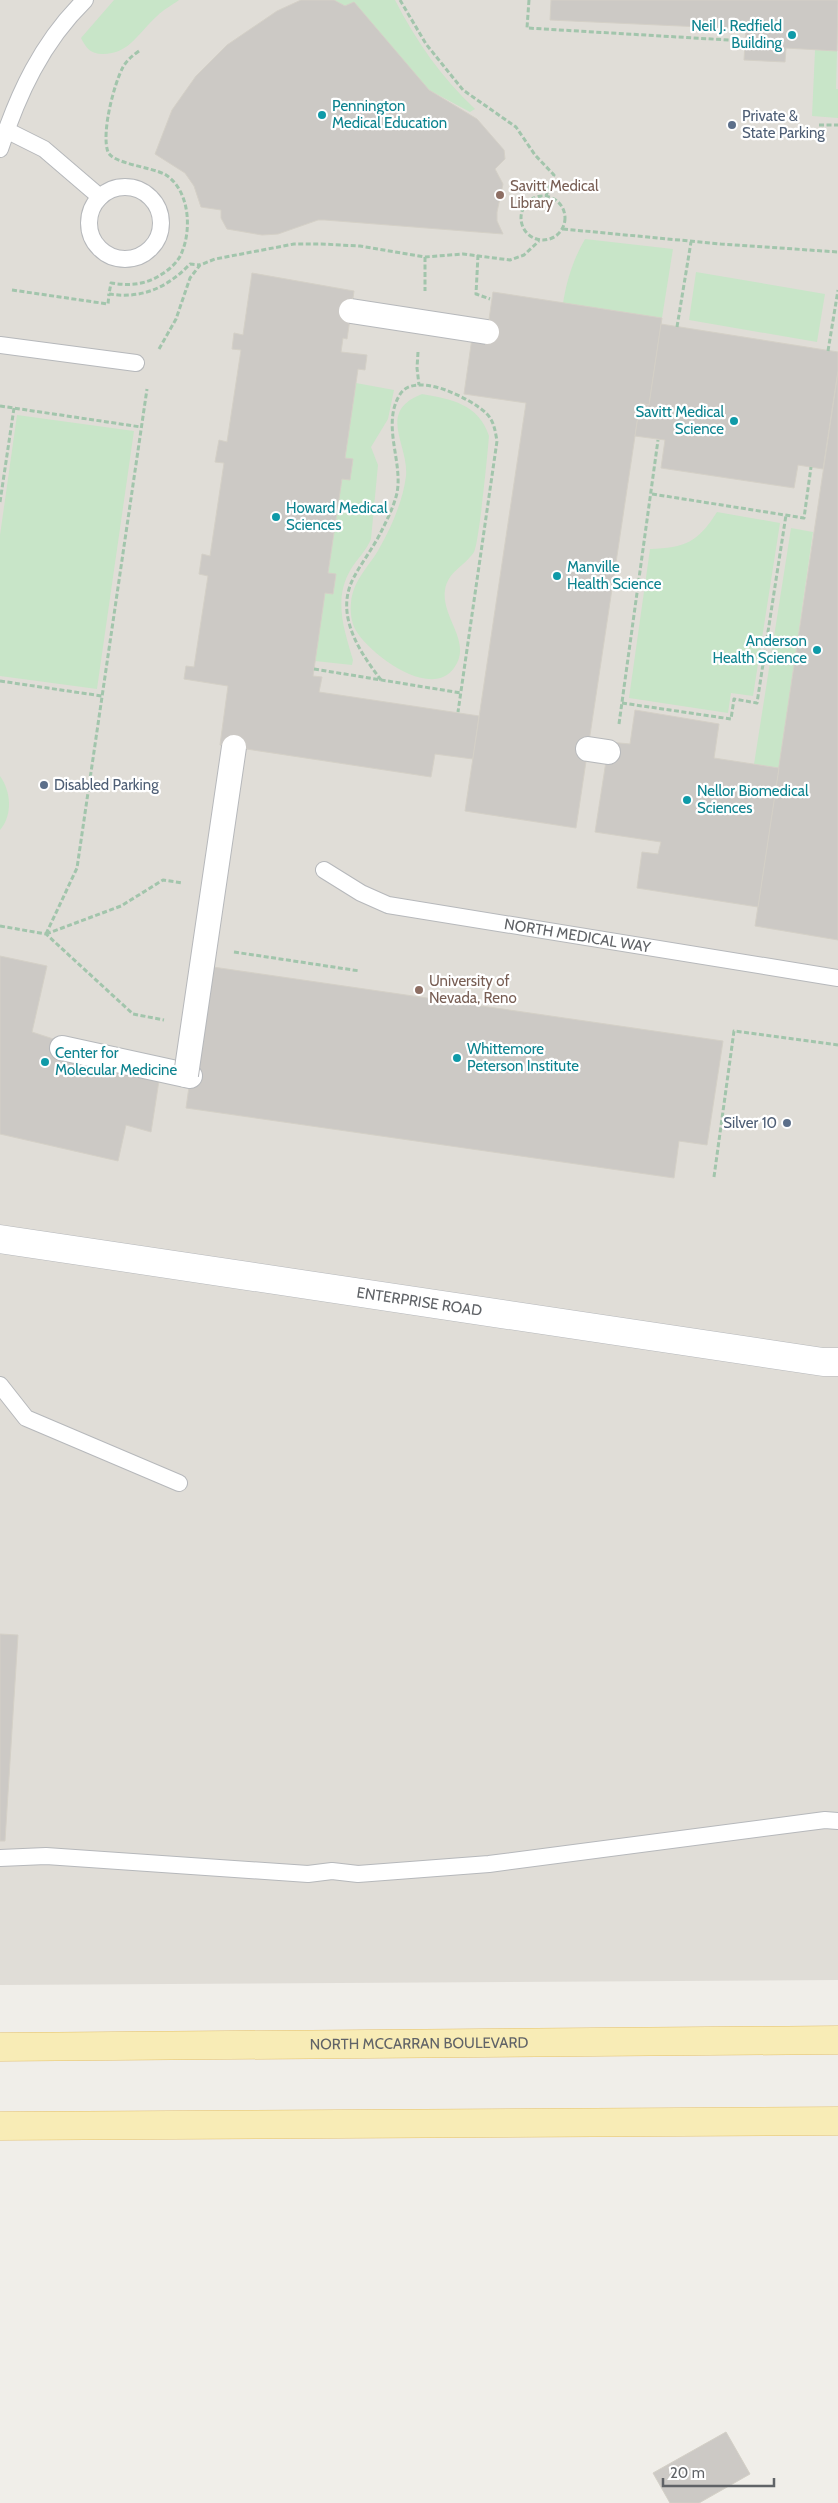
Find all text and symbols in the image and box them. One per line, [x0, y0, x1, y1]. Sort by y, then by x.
place label: Neil J. Redfield Building [691, 17, 783, 52]
marker: Neil J. Redfield Building [786, 29, 798, 41]
place label: Pennington Medical Education [332, 97, 447, 132]
place label: Private & State Parking [742, 107, 825, 142]
marker: Pennington Medical Education [316, 109, 328, 121]
marker: Private & State Parking [726, 119, 738, 131]
place label: Savitt Medical Library [510, 177, 599, 212]
marker: Savitt Medical Library [494, 189, 506, 201]
place label: Savitt Medical Science [636, 403, 724, 438]
marker: Savitt Medical Science [728, 415, 740, 427]
place label: Howard Medical Sciences [286, 499, 388, 534]
marker: Howard Medical Sciences [270, 511, 282, 523]
place label: Manville Health Science [567, 558, 662, 593]
marker: Manville Health Science [551, 570, 563, 582]
place label: Anderson Health Science [713, 632, 807, 667]
marker: Anderson Health Science [811, 644, 823, 656]
place label: Disabled Parking [54, 776, 159, 794]
marker: Disabled Parking [38, 779, 50, 791]
place label: Nellor Biomedical Sciences [697, 782, 809, 817]
marker: Nellor Biomedical Sciences [681, 794, 693, 806]
street label: NORTH MEDICAL WAY [503, 915, 652, 957]
place label: University of Nevada, Reno [429, 972, 517, 1007]
marker: University of Nevada, Reno [413, 984, 425, 996]
place label: Whittemore Peterson Institute [467, 1040, 579, 1075]
place label: Center for Molecular Medicine [55, 1044, 177, 1079]
marker: Whittemore Peterson Institute [451, 1052, 463, 1064]
marker: Center for Molecular Medicine [39, 1056, 51, 1068]
place label: Silver 10 [723, 1114, 777, 1132]
marker: Silver 10 [781, 1117, 793, 1129]
street label: ENTERPRISE ROAD [355, 1283, 483, 1320]
street label: NORTH MCCARRAN BOULEVARD [310, 2034, 529, 2053]
scale bar [663, 2456, 774, 2488]
text: 20 m [670, 2464, 705, 2482]

